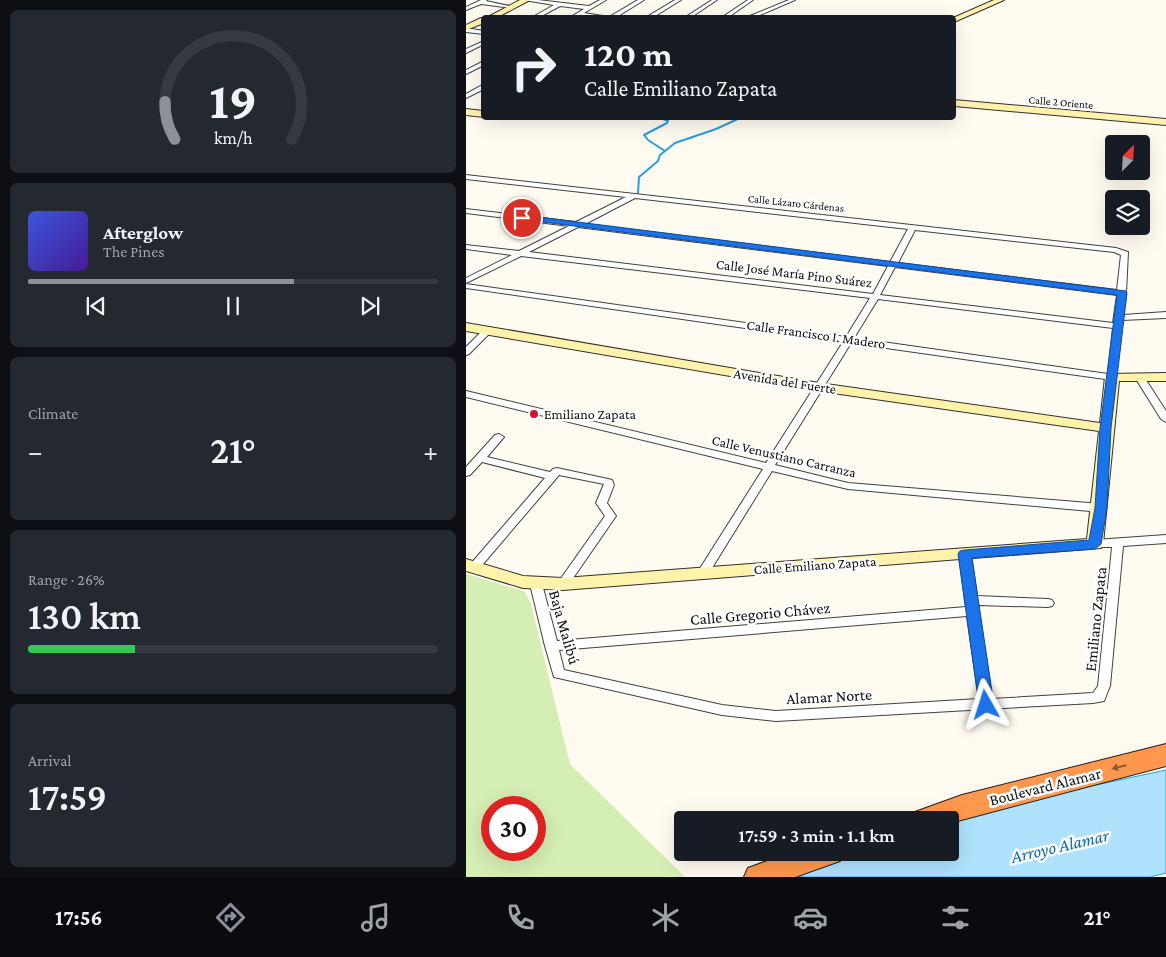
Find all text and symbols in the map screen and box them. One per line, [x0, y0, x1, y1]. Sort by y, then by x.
icon: right [501, 35, 566, 100]
text: 120 m [584, 35, 673, 74]
text: 19 [209, 71, 257, 129]
text: Calle Emiliano Zapata [584, 76, 777, 101]
street label: Calle 2 Oriente [1028, 93, 1094, 111]
text: km/h [214, 128, 253, 148]
north arrow [1105, 135, 1150, 180]
map controls [1105, 135, 1150, 235]
button: layers [1105, 190, 1150, 235]
street label: Calle Lázaro Cárdenas [747, 192, 845, 214]
pin [501, 197, 543, 239]
icon: arrive [508, 204, 536, 232]
text: Afterglow [103, 222, 183, 243]
text: The Pines [103, 243, 164, 260]
street label: Calle José María Pino Suárez [715, 255, 873, 291]
icon: previous [82, 292, 110, 320]
icon: pause [219, 292, 247, 320]
icon: next [356, 292, 384, 320]
street label: Calle Francisco I. Madero [746, 316, 886, 352]
street label: Avenida del Fuerte [733, 365, 837, 397]
text: Climate [28, 405, 78, 422]
place label: Emiliano Zapata [544, 406, 637, 422]
marker: Emiliano Zapata [528, 408, 540, 420]
text: 21° [210, 429, 256, 471]
street label: Calle Venustiano Carranza [710, 432, 858, 480]
text: − [28, 436, 43, 467]
text: + [423, 436, 438, 467]
street label: Calle Emiliano Zapata [753, 553, 877, 577]
street label: Emiliano Zapata [1082, 565, 1111, 672]
text: Range · 26% [28, 571, 104, 588]
street label: Baja Malibú [545, 588, 583, 667]
text: 130 km [28, 595, 141, 637]
street label: Calle Gregorio Chávez [689, 599, 831, 629]
position arrow [959, 678, 1011, 730]
street label: Alamar Norte [786, 686, 872, 707]
text: Arrival [28, 752, 72, 769]
one-way arrow [1111, 763, 1126, 771]
street label: Boulevard Alamar [988, 764, 1103, 809]
text: 17:59 [28, 776, 107, 818]
speed limit sign: 30 [481, 796, 546, 861]
text: 17:59 · 3 min · 1.1 km [738, 825, 895, 846]
water label: Arroyo Alamar [1008, 825, 1112, 867]
icon: directions [213, 900, 248, 935]
icon: music [358, 900, 393, 935]
icon: phone [503, 900, 538, 935]
icon: climate [648, 900, 683, 935]
icon: car [793, 900, 828, 935]
icon: filters [938, 900, 973, 935]
text: 17:56 [55, 905, 102, 930]
text: 21° [1083, 905, 1111, 930]

